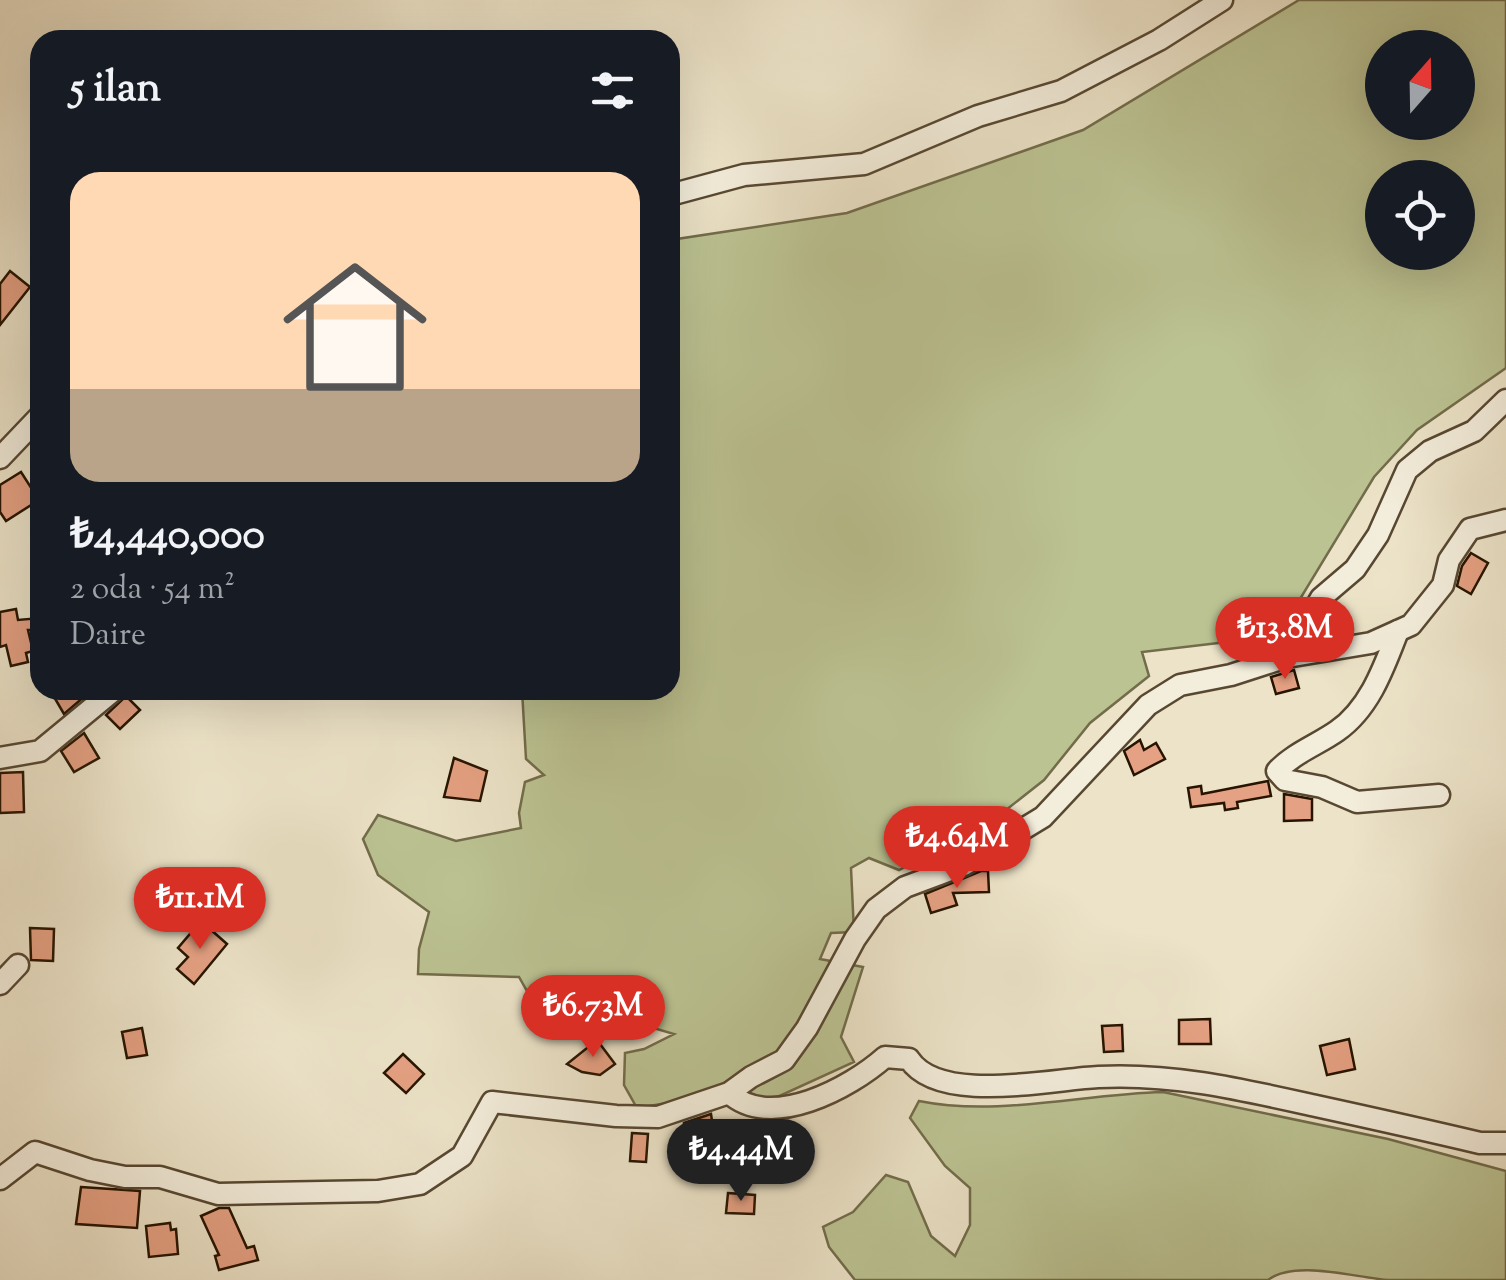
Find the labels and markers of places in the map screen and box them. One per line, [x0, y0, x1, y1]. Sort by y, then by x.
pin: ₺13.8M [1204, 597, 1366, 682]
pin: ₺4.64M [876, 806, 1038, 891]
pin: ₺11.1M [119, 867, 281, 952]
pin: ₺6.73M [512, 975, 674, 1060]
pin: ₺4.44M [660, 1119, 822, 1204]

